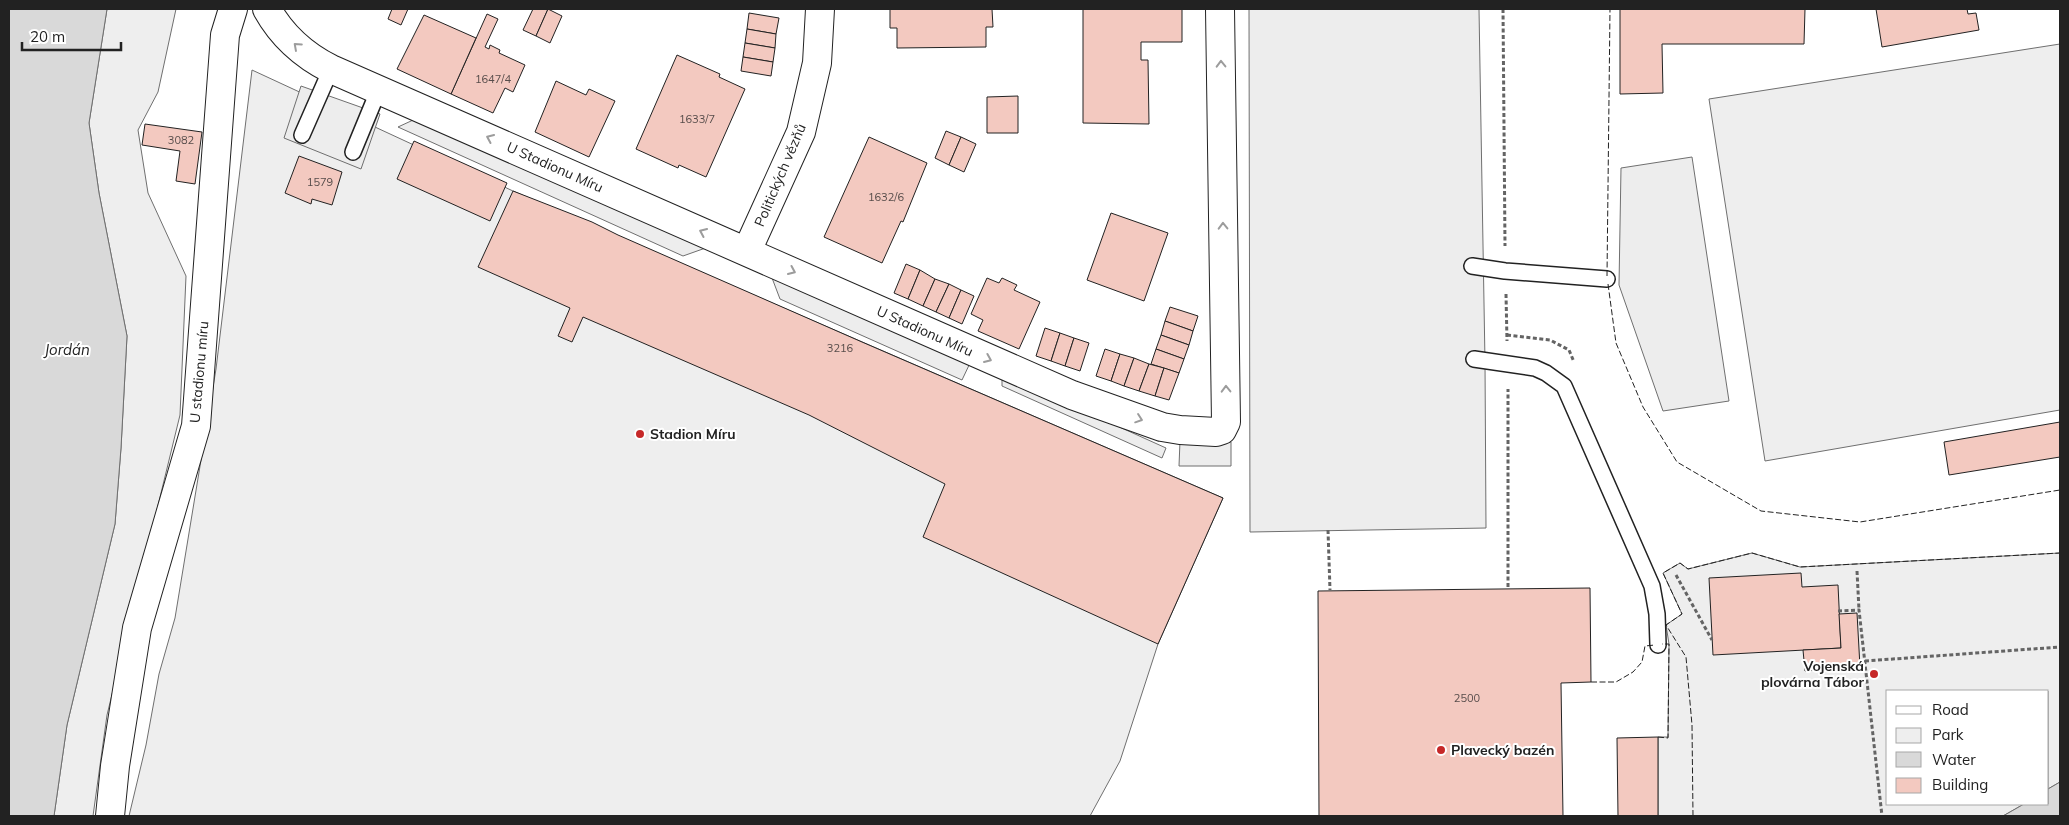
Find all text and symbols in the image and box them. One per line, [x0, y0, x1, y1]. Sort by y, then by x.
scale bar [22, 20, 121, 52]
text: 20 m [30, 27, 65, 46]
one-way arrow [293, 43, 302, 52]
one-way arrow [1216, 60, 1226, 68]
house number: 1647/4 [475, 72, 511, 86]
house number: 1633/7 [679, 112, 715, 126]
street label: Politických vězňů [750, 121, 810, 229]
house number: 3082 [168, 133, 195, 147]
one-way arrow [486, 134, 495, 145]
street label: U Stadionu Míru [504, 138, 606, 196]
house number: 1579 [307, 175, 333, 189]
house number: 1632/6 [868, 190, 904, 204]
one-way arrow [1218, 222, 1229, 230]
one-way arrow [699, 227, 708, 238]
one-way arrow [787, 265, 796, 276]
street label: U Stadionu Míru [874, 302, 976, 360]
street label: U stadionu míru [186, 320, 212, 424]
water label: Jordán [42, 340, 90, 359]
house number: 3216 [827, 341, 854, 355]
one-way arrow [983, 353, 992, 363]
one-way arrow [1221, 384, 1231, 392]
one-way arrow [1135, 413, 1143, 423]
place label: Stadion Míru [650, 425, 736, 443]
marker: Stadion Míru [634, 428, 646, 440]
place label: Vojenská plovárna Tábor [1761, 657, 1864, 691]
marker: Vojenská plovárna Tábor [1868, 668, 1880, 680]
legend [1886, 690, 2049, 805]
house number: 2500 [1454, 691, 1481, 705]
text: Road [1932, 700, 1969, 719]
text: Park [1932, 725, 1964, 744]
place label: Plavecký bazén [1451, 741, 1554, 759]
marker: Plavecký bazén [1435, 744, 1447, 756]
text: Water [1932, 750, 1976, 769]
text: Building [1932, 775, 1988, 794]

